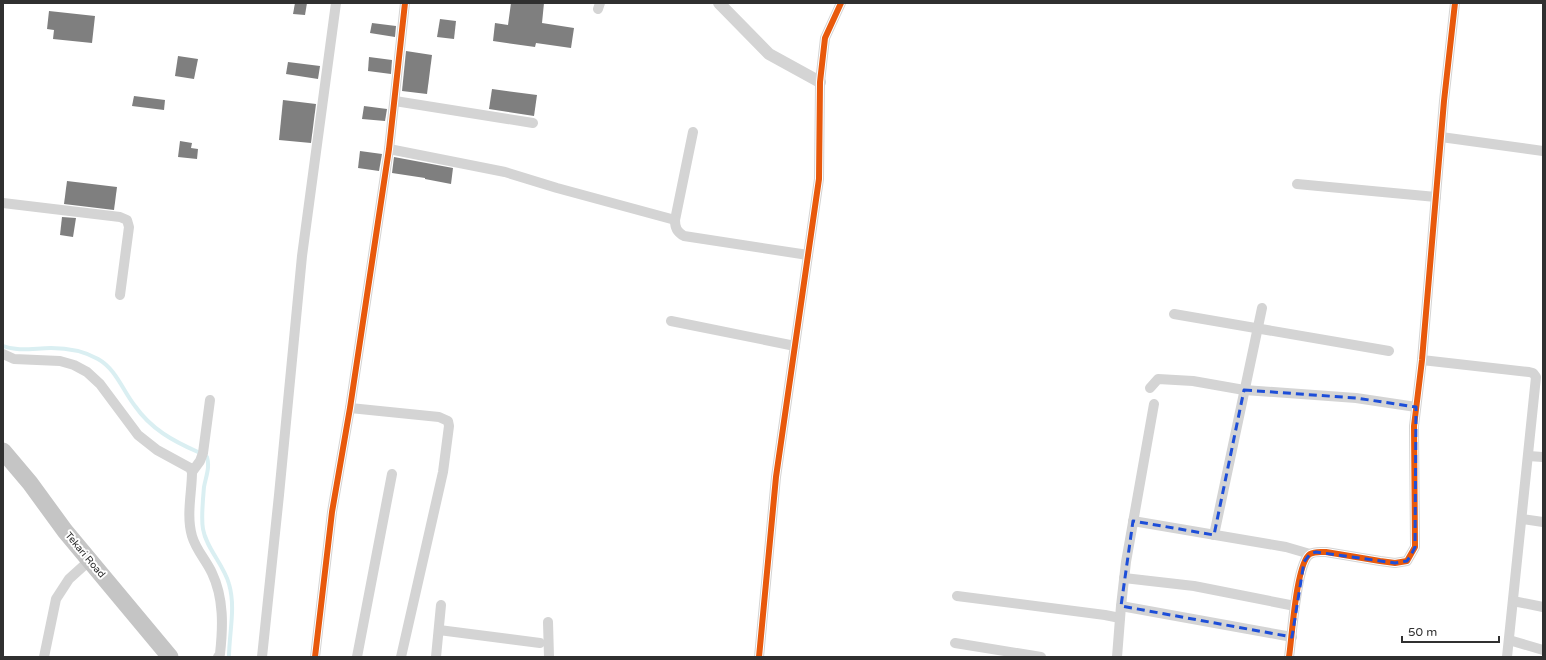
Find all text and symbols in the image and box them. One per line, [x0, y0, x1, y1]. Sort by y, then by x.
street label: Tekari Road [62, 530, 108, 580]
scale bar [1402, 618, 1499, 644]
text: 50 m [1408, 625, 1437, 639]

